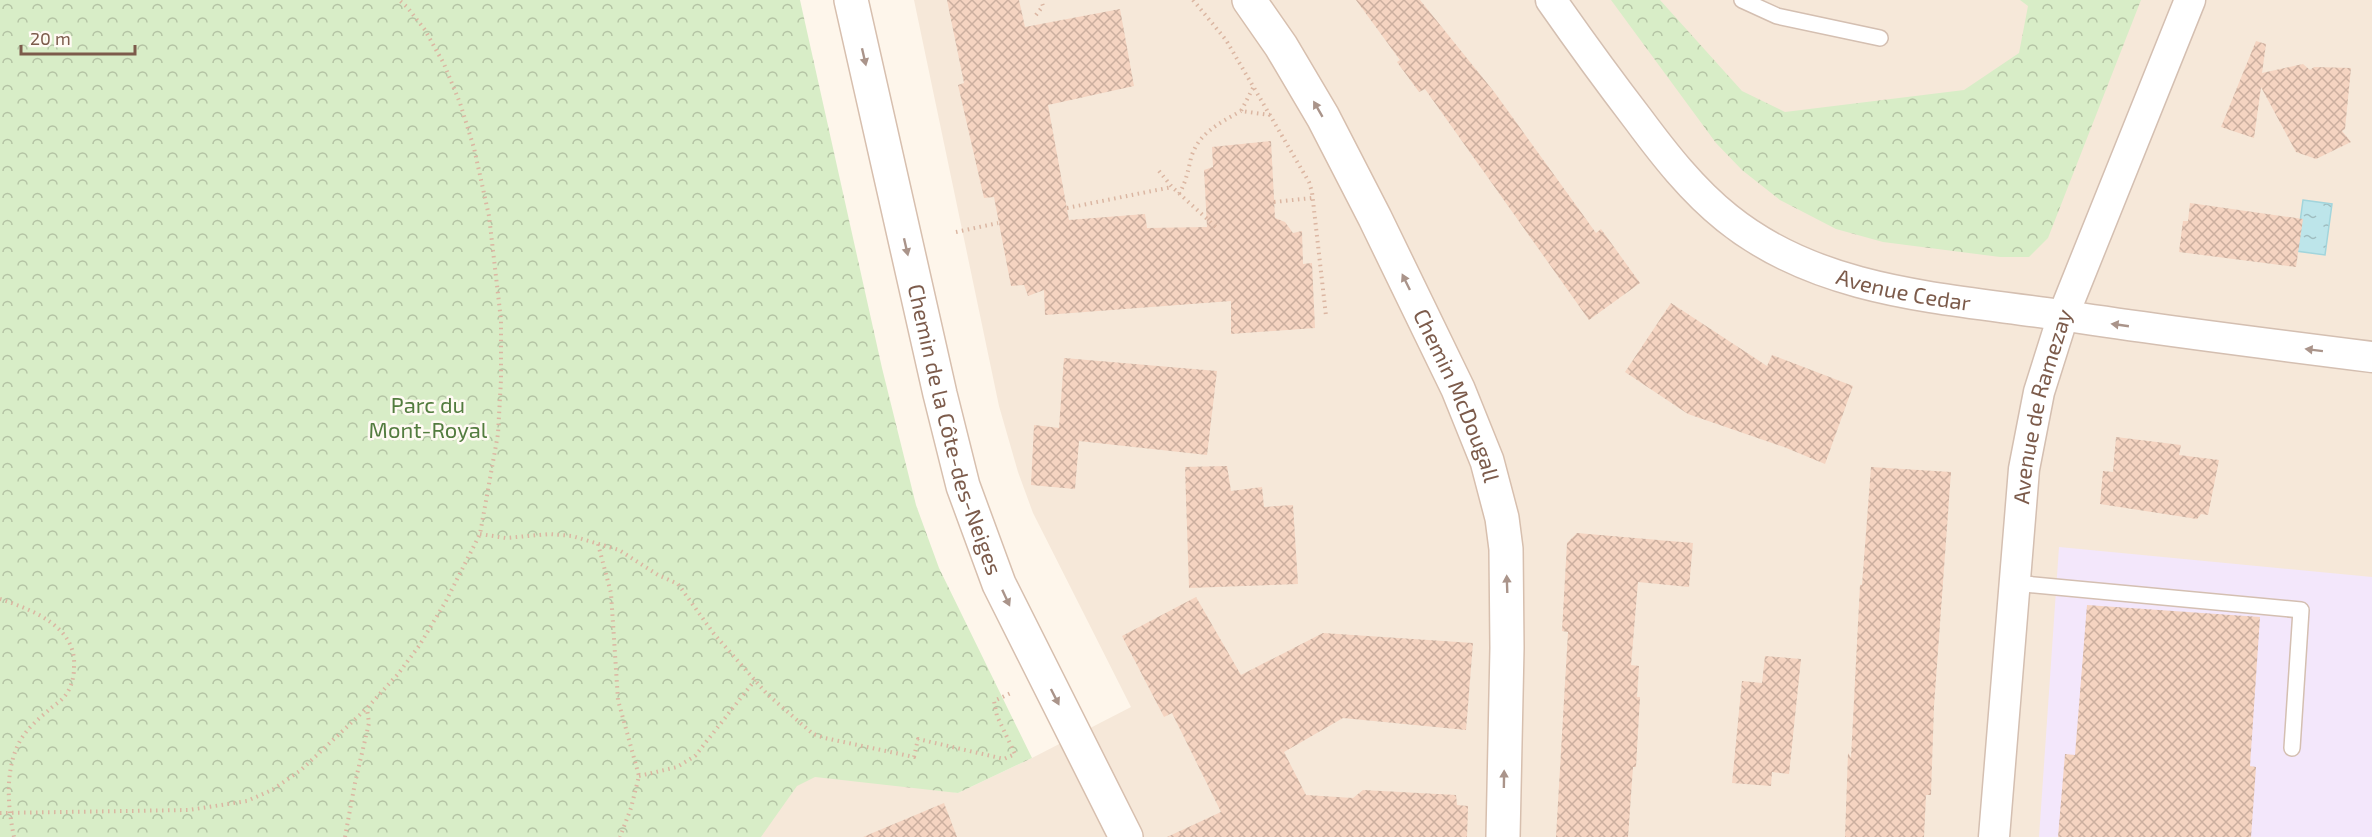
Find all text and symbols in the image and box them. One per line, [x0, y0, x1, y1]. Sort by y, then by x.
scale bar [21, 18, 135, 56]
text: 20 m [30, 27, 71, 49]
one-way arrow [859, 48, 869, 66]
one-way arrow [1313, 100, 1323, 117]
one-way arrow [902, 238, 912, 257]
street label: Avenue Cedar [1833, 262, 1973, 315]
one-way arrow [1402, 274, 1411, 291]
street label: Chemin de la Côte-des-Neiges [904, 281, 1008, 578]
street label: Chemin McDougall [1409, 304, 1506, 485]
street label: Avenue de Ramezay [2007, 304, 2077, 505]
one-way arrow [2111, 321, 2130, 330]
one-way arrow [2304, 345, 2323, 354]
park label: Parc du Mont-Royal [369, 391, 488, 442]
one-way arrow [1502, 574, 1511, 593]
one-way arrow [1001, 589, 1010, 606]
one-way arrow [1050, 689, 1060, 706]
one-way arrow [1499, 769, 1509, 788]

